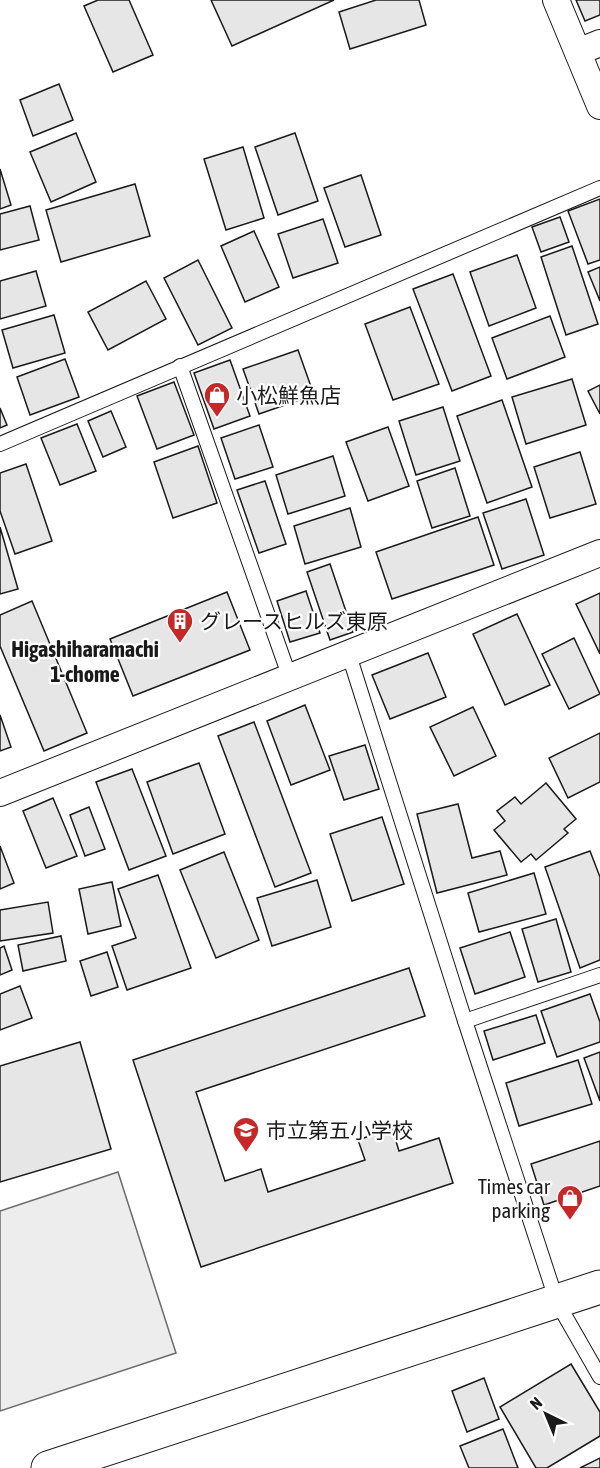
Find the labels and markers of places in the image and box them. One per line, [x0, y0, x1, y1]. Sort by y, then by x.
shop icon: 小松鮮魚店 [202, 380, 232, 418]
place label: 小松鮮魚店 [236, 383, 341, 407]
building icon: グレースヒルズ東原 [165, 606, 195, 644]
place label: グレースヒルズ東原 [200, 609, 388, 633]
school or university icon: 市立第五小学校 [231, 1115, 261, 1153]
place label: 市立第五小学校 [266, 1118, 413, 1142]
place label: Times car parking [478, 1174, 551, 1222]
shop icon: Times car parking [555, 1183, 585, 1221]

